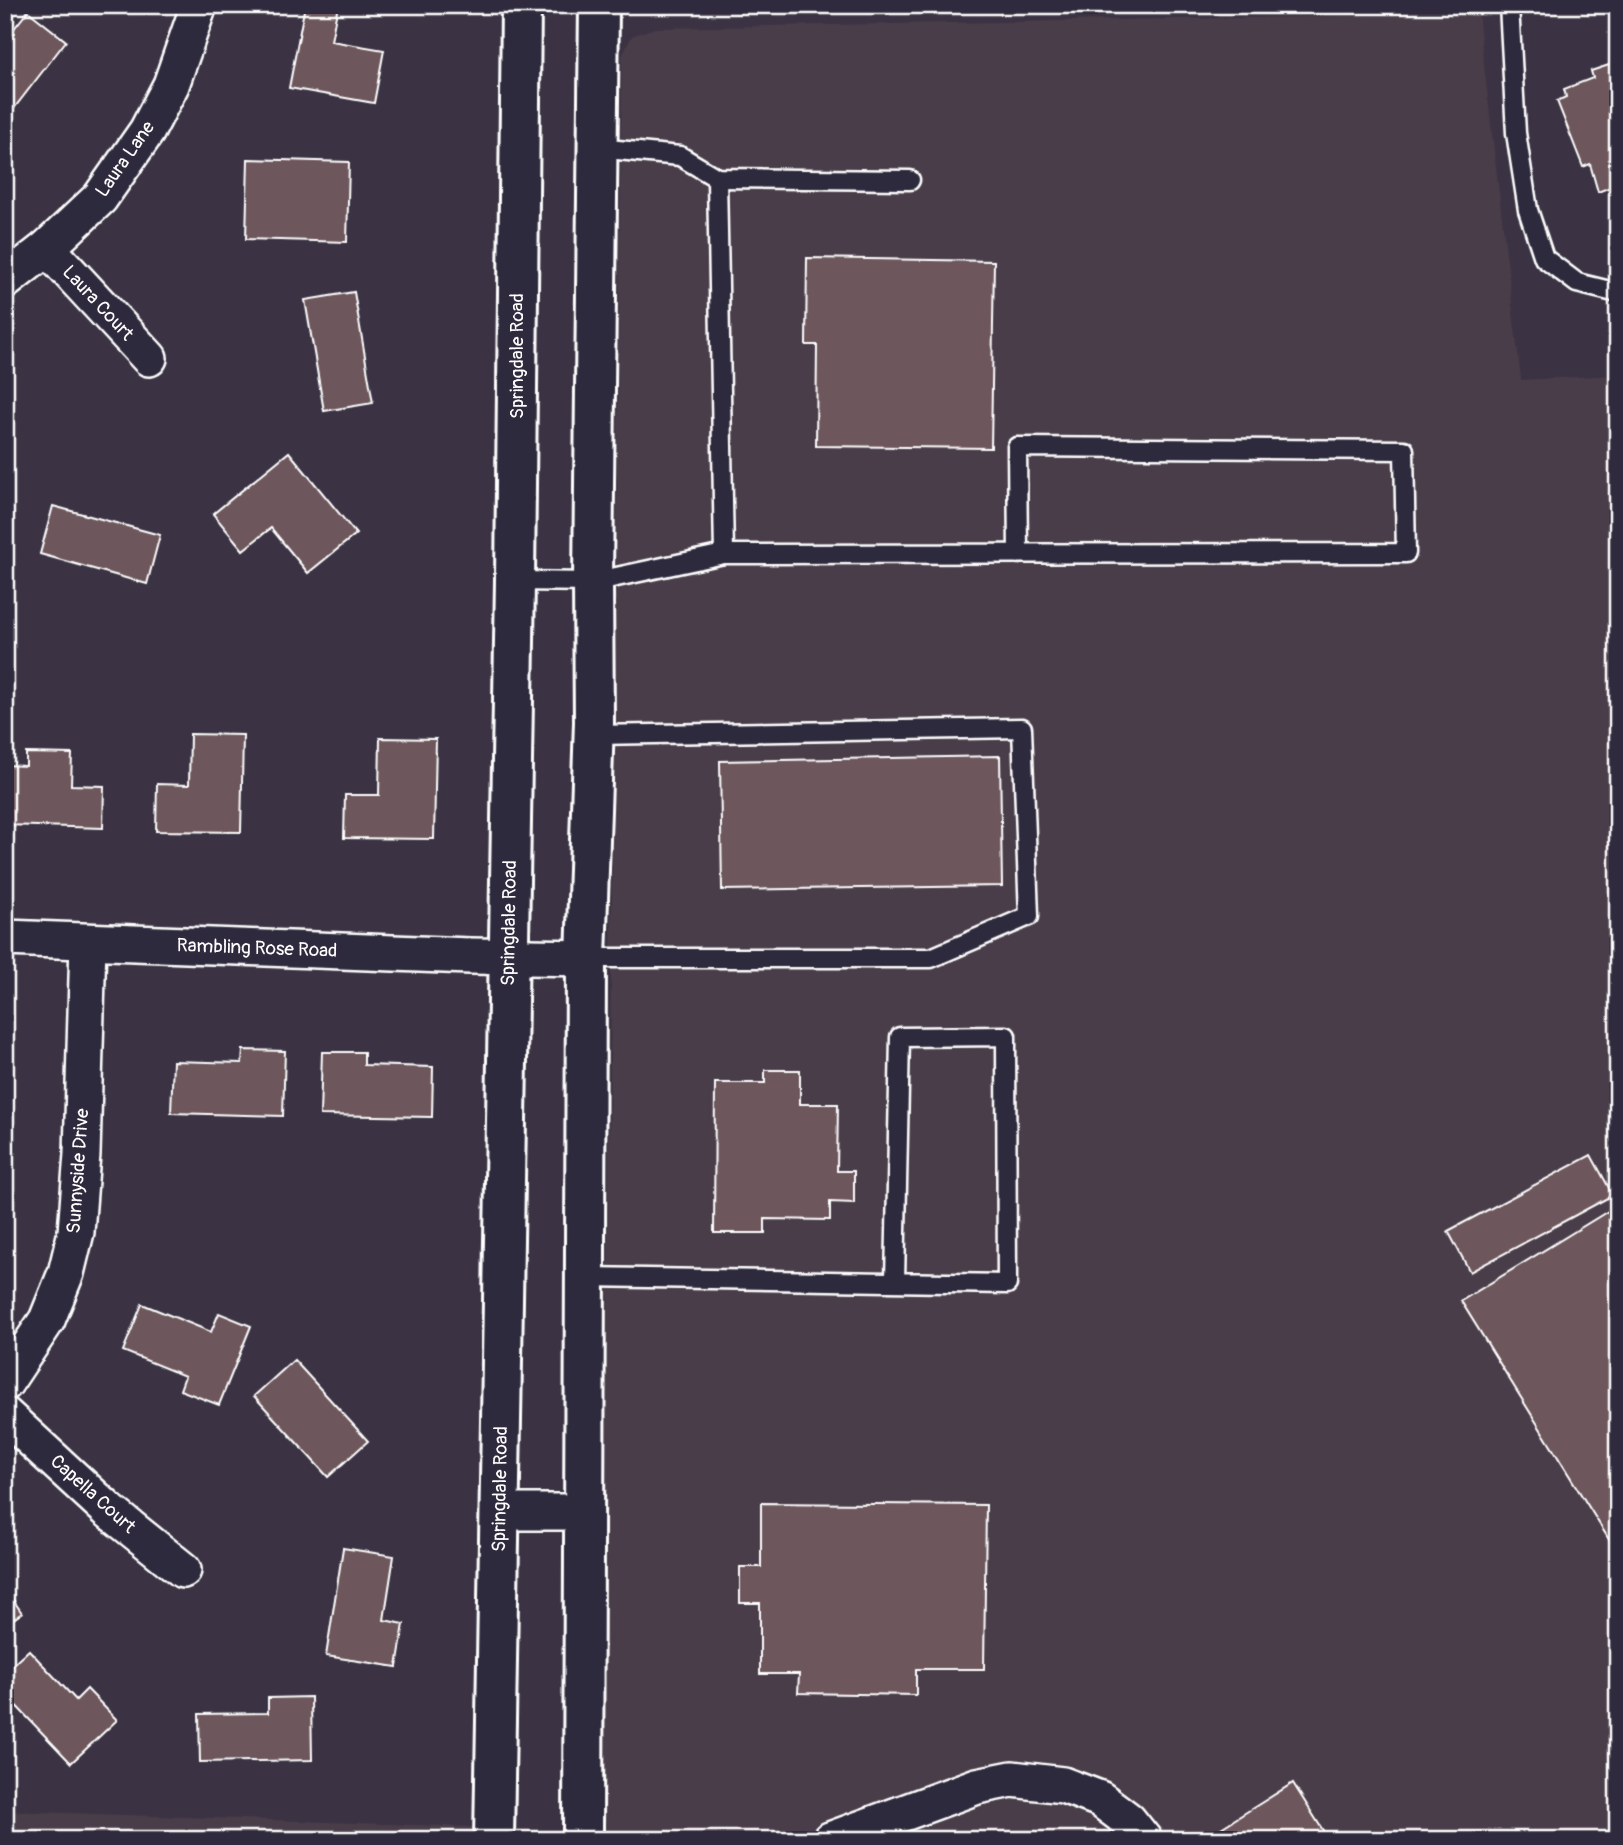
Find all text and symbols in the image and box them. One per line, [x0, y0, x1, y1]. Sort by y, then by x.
street label: Laura Lane [90, 116, 160, 202]
street label: Laura Court [57, 260, 139, 346]
street label: Springdale Road [505, 293, 529, 419]
street label: Springdale Road [496, 860, 522, 986]
street label: Rambling Rose Road [176, 933, 338, 963]
street label: Sunnyside Drive [62, 1107, 94, 1234]
street label: Springdale Road [487, 1426, 513, 1552]
street label: Capella Court [45, 1449, 141, 1539]

